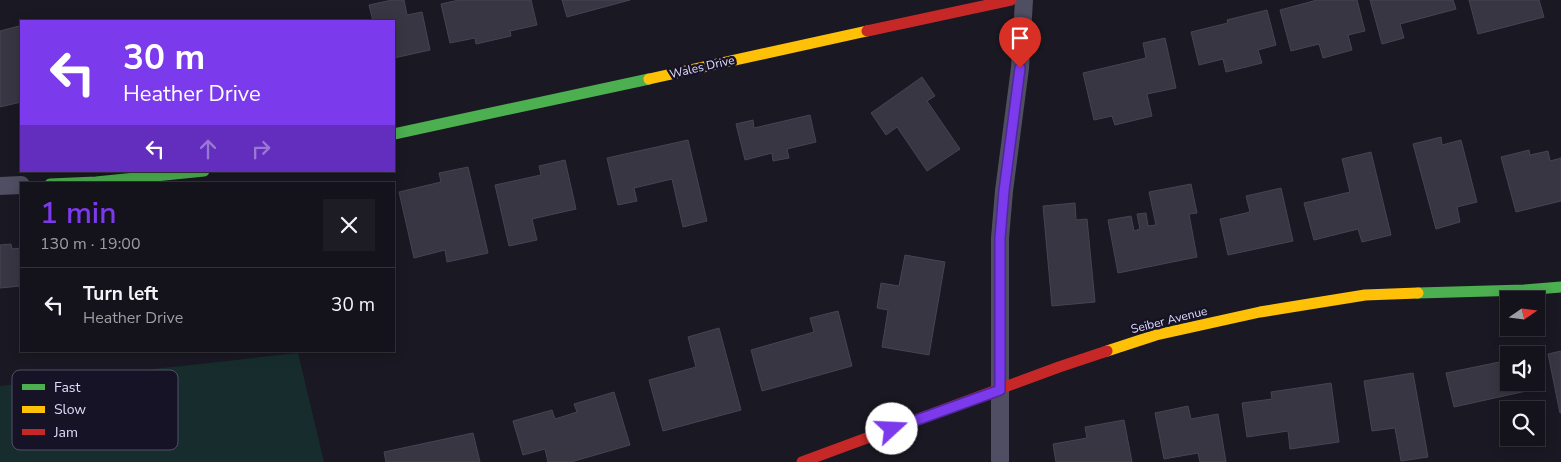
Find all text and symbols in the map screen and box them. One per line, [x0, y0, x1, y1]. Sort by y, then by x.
pin [999, 17, 1041, 68]
icon: arrive [1006, 24, 1034, 52]
text: 30 m [123, 34, 205, 81]
icon: left [40, 40, 105, 105]
street label: Wales Drive [668, 52, 736, 82]
text: Heather Drive [123, 79, 261, 109]
icon: left [141, 135, 169, 163]
icon: ahead [194, 135, 222, 163]
icon: right [247, 135, 275, 163]
text: 1 min [40, 193, 116, 234]
button: close [323, 199, 375, 251]
text: 130 m · 19:00 [40, 233, 141, 255]
text: Turn left [83, 281, 158, 307]
icon: left [40, 291, 68, 319]
north arrow [1500, 291, 1545, 336]
map controls [1500, 291, 1545, 446]
text: 30 m [331, 292, 375, 318]
street label: Seiber Avenue [1129, 303, 1209, 337]
text: Heather Drive [83, 307, 183, 329]
button: sound [1500, 346, 1545, 391]
legend [12, 370, 178, 450]
text: Fast [54, 378, 80, 397]
text: Slow [54, 400, 86, 419]
button: search [1500, 401, 1545, 446]
position arrow [865, 402, 917, 454]
text: Jam [53, 423, 78, 442]

